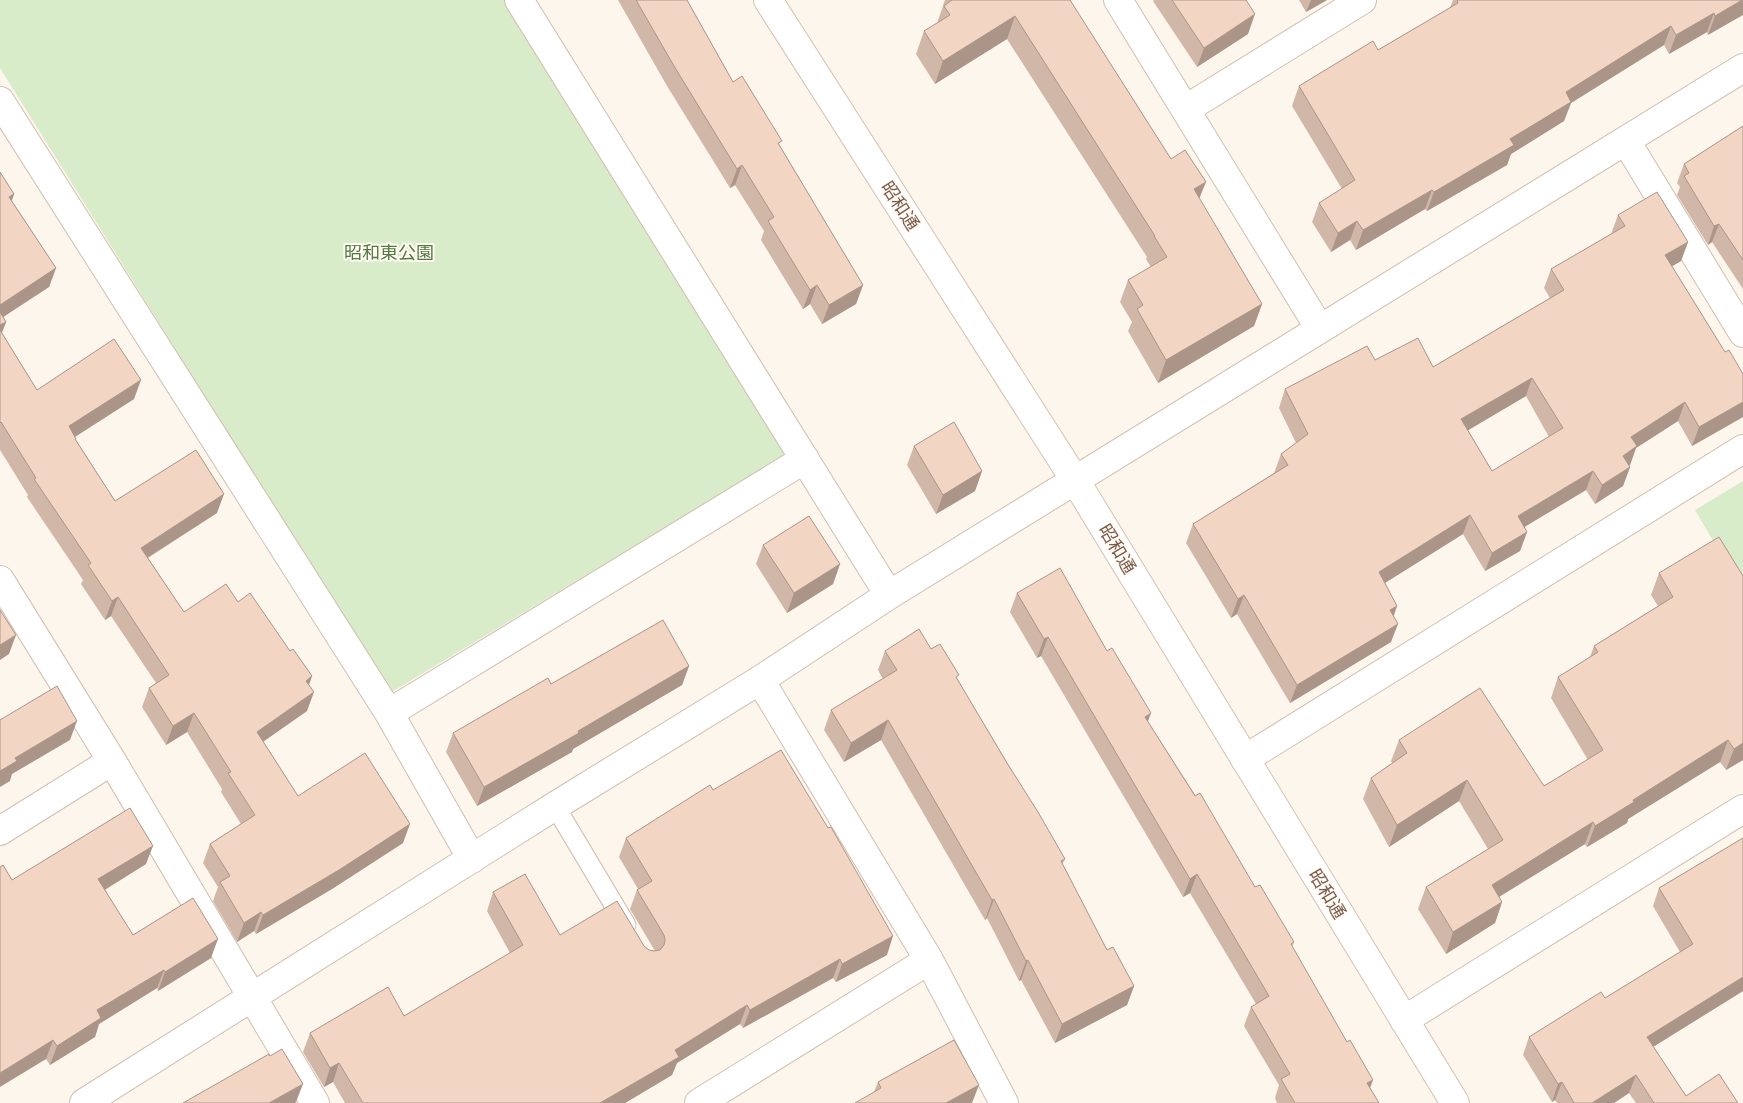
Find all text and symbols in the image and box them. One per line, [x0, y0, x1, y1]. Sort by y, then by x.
street label: 昭和通 [876, 177, 924, 235]
park label: 昭和東公園 [344, 242, 434, 264]
street label: 昭和通 [1094, 520, 1140, 578]
street label: 昭和通 [1304, 865, 1350, 923]

